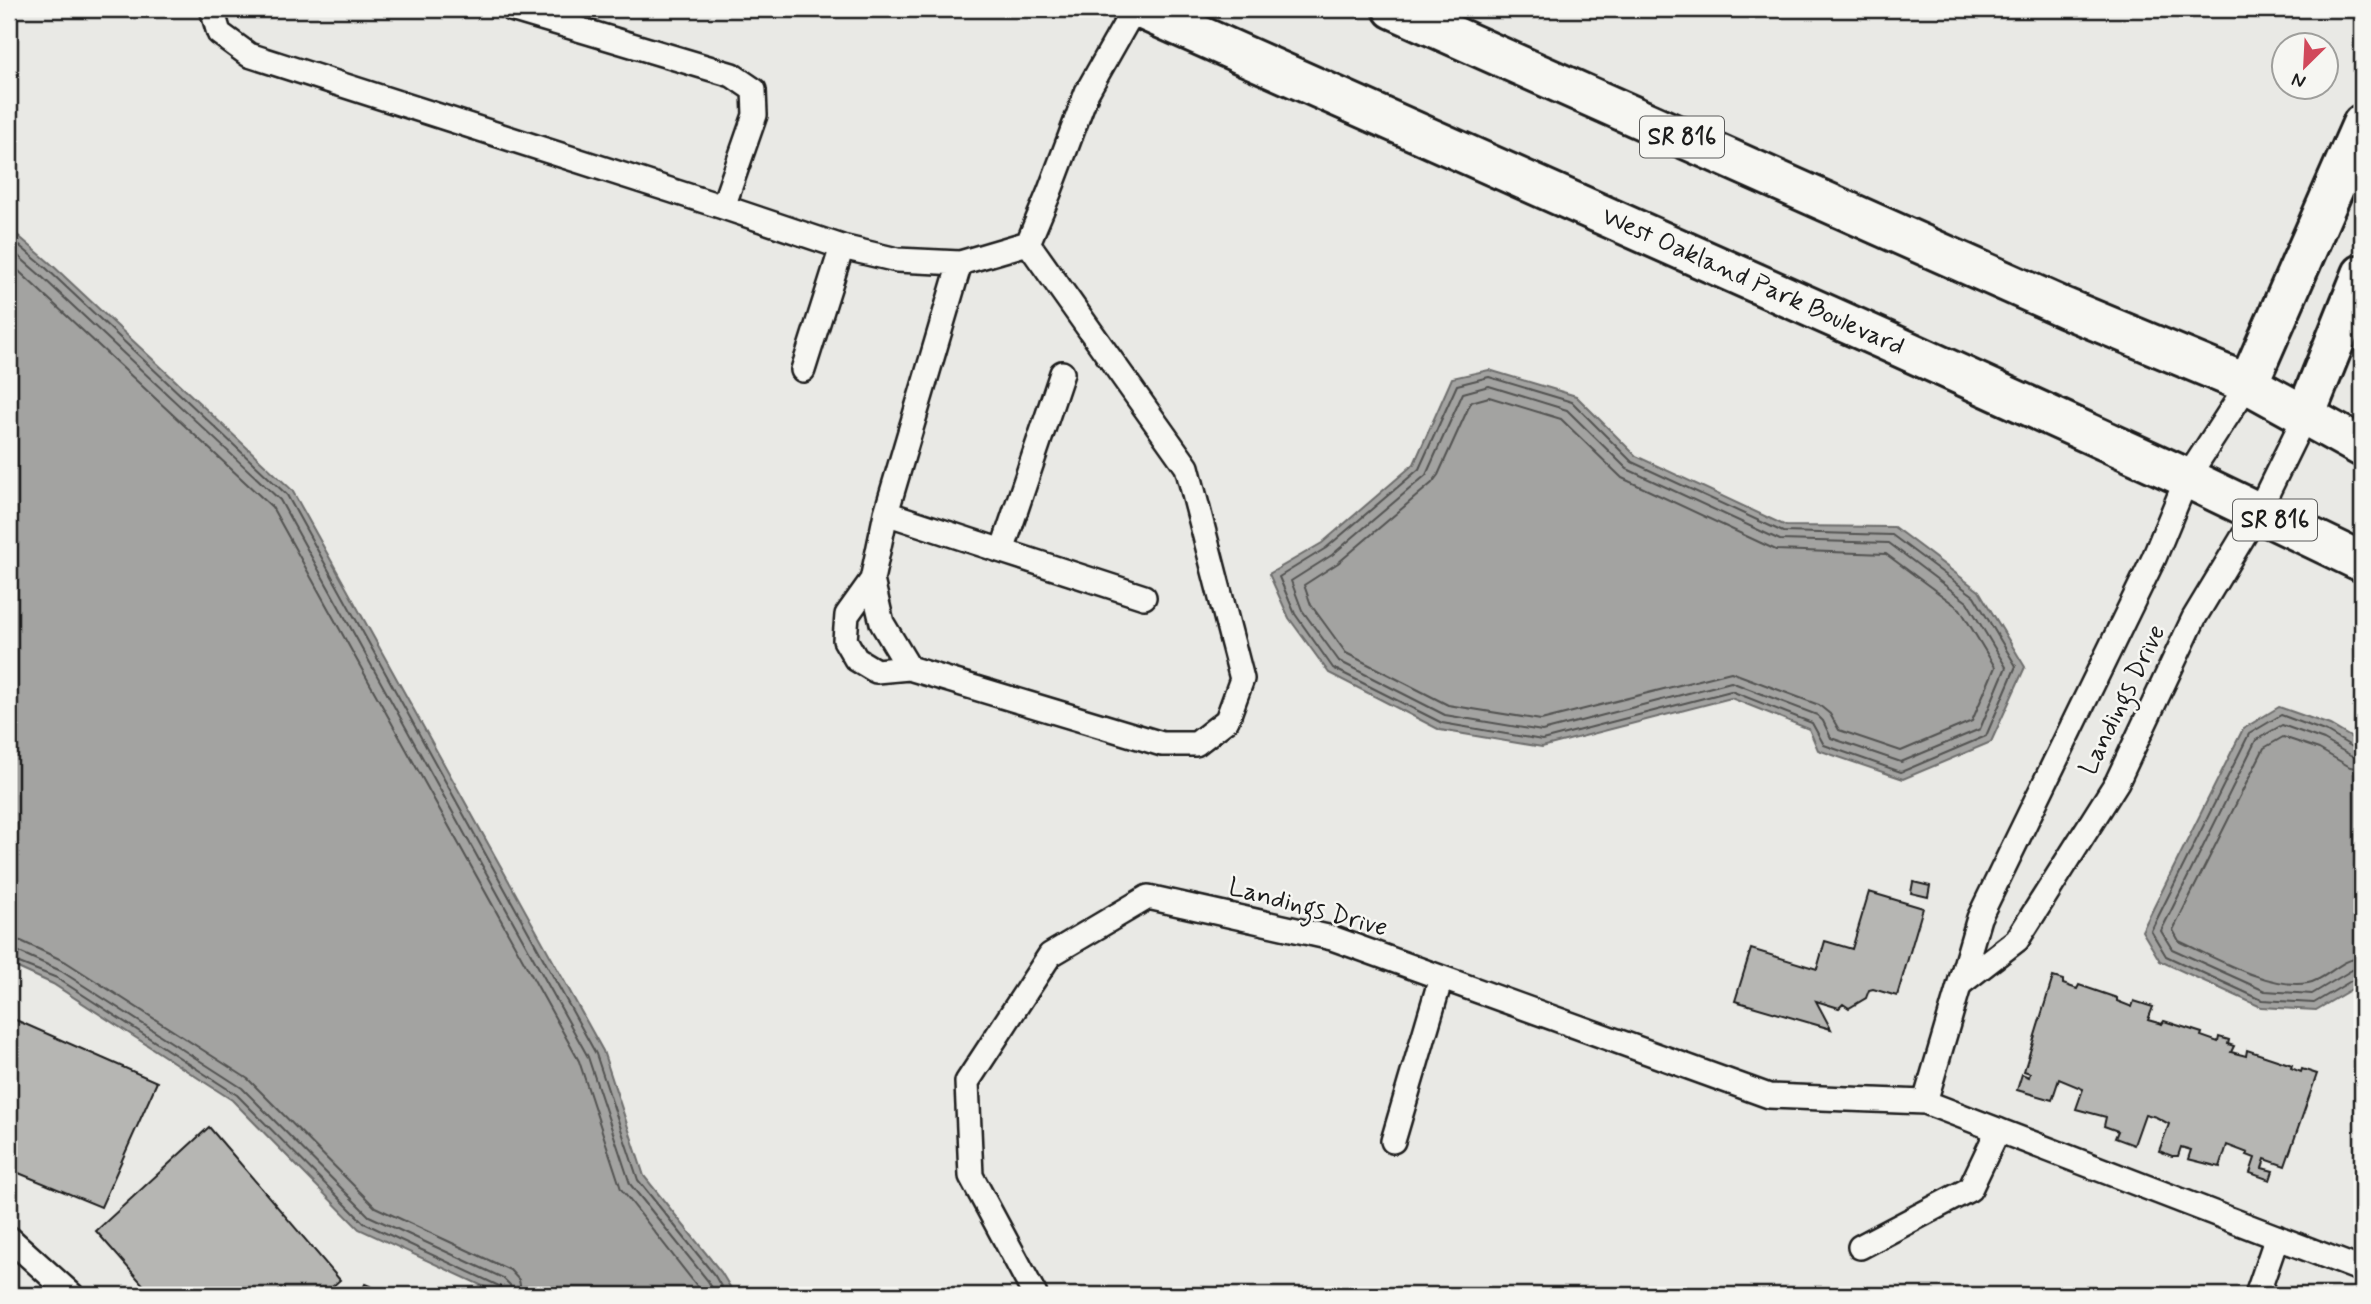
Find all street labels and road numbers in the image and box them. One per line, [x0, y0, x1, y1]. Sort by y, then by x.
road number: SR 816 [1640, 117, 1724, 158]
street label: West Oakland Park Boulevard [1596, 200, 1910, 364]
road number: SR 816 [2233, 500, 2317, 540]
street label: Landings Drive [2072, 619, 2177, 782]
street label: Landings Drive [1224, 870, 1391, 948]

